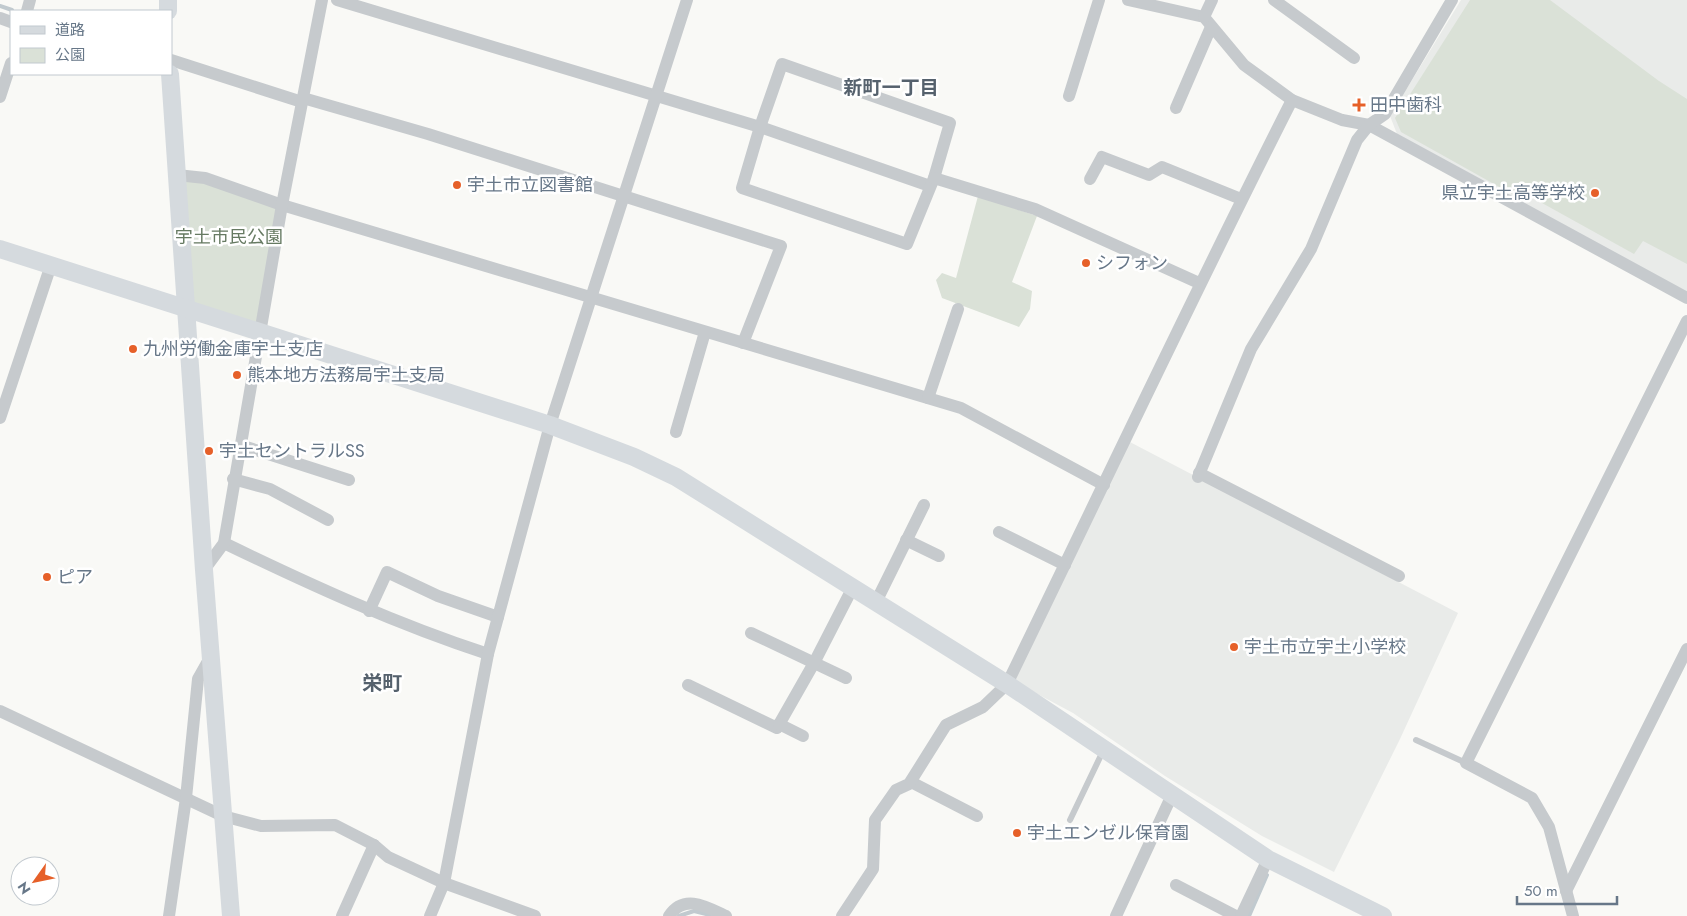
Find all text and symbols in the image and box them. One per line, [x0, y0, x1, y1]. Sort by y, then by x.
legend [10, 10, 172, 75]
text: 道路 [55, 19, 85, 41]
text: 公園 [55, 44, 85, 66]
district label: 新町一丁目 [843, 74, 939, 101]
place label: 田中歯科 [1370, 92, 1442, 118]
marker: 田中歯科 [1352, 98, 1366, 112]
place label: 宇土市立図書館 [467, 172, 593, 198]
marker: 宇土市立図書館 [451, 179, 463, 191]
place label: 県立宇土高等学校 [1441, 180, 1585, 206]
marker: 県立宇土高等学校 [1589, 187, 1601, 199]
park label: 宇土市民公園 [175, 224, 283, 250]
place label: シフォン [1096, 250, 1168, 276]
marker: シフォン [1080, 257, 1092, 269]
place label: 九州労働金庫宇土支店 [143, 336, 323, 362]
marker: 九州労働金庫宇土支店 [127, 343, 139, 355]
place label: 熊本地方法務局宇土支局 [247, 362, 445, 388]
marker: 熊本地方法務局宇土支局 [231, 369, 243, 381]
place label: 宇土セントラルSS [219, 438, 365, 464]
marker: 宇土セントラルSS [203, 445, 215, 457]
place label: ピア [57, 564, 93, 590]
marker: ピア [41, 571, 53, 583]
place label: 宇土市立宇土小学校 [1244, 634, 1406, 660]
marker: 宇土市立宇土小学校 [1228, 641, 1240, 653]
district label: 栄町 [362, 669, 402, 698]
place label: 宇土エンゼル保育園 [1027, 820, 1189, 846]
marker: 宇土エンゼル保育園 [1011, 827, 1023, 839]
north arrow [10, 856, 60, 906]
scale bar [1517, 874, 1617, 906]
text: N [13, 878, 36, 898]
text: 50 m [1524, 880, 1558, 902]

